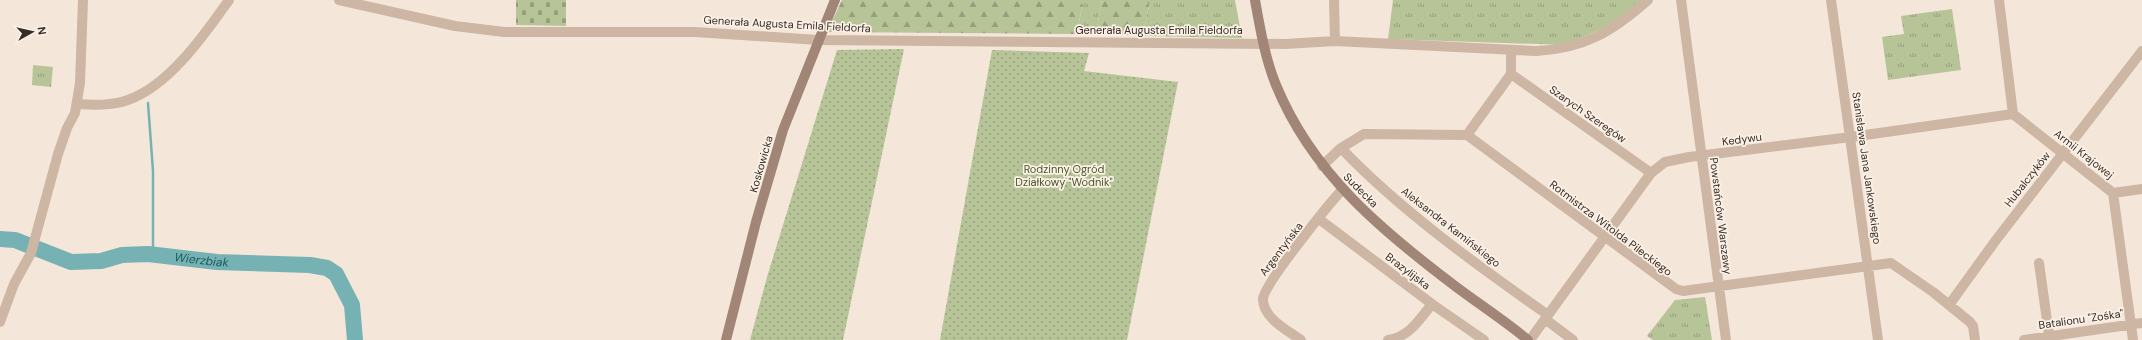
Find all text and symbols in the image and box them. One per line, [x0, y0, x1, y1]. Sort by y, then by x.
north arrow [12, 12, 52, 52]
street label: Generała Augusta Emila Fieldorfa [703, 13, 871, 35]
street label: Generała Augusta Emila Fieldorfa [1075, 23, 1243, 37]
text: N [34, 26, 49, 36]
street label: Szarych Szeregów [1547, 82, 1630, 146]
street label: Stanisława Jana Jankowskiego [1849, 91, 1885, 245]
street label: Armii Krajowej [2051, 126, 2117, 182]
street label: Kedywu [1721, 130, 1763, 148]
street label: Koskowicka [746, 134, 776, 194]
street label: Hubalczyków [2001, 148, 2053, 209]
street label: Powstańców Warszawy [1707, 157, 1735, 275]
park label: Rodzinny Ogród Działkowy "Wodnik" [1015, 162, 1113, 189]
street label: Sudecka [1341, 170, 1381, 210]
street label: Rotmistrza Witolda Pileckiego [1547, 177, 1675, 279]
street label: Aleksandra Kamińskiego [1399, 184, 1503, 270]
street label: Argentyńska [1256, 219, 1306, 279]
water label: Wierzbiak [174, 249, 230, 270]
street label: Brazylijska [1383, 250, 1433, 292]
street label: Batalionu "Zośka" [2038, 306, 2124, 332]

